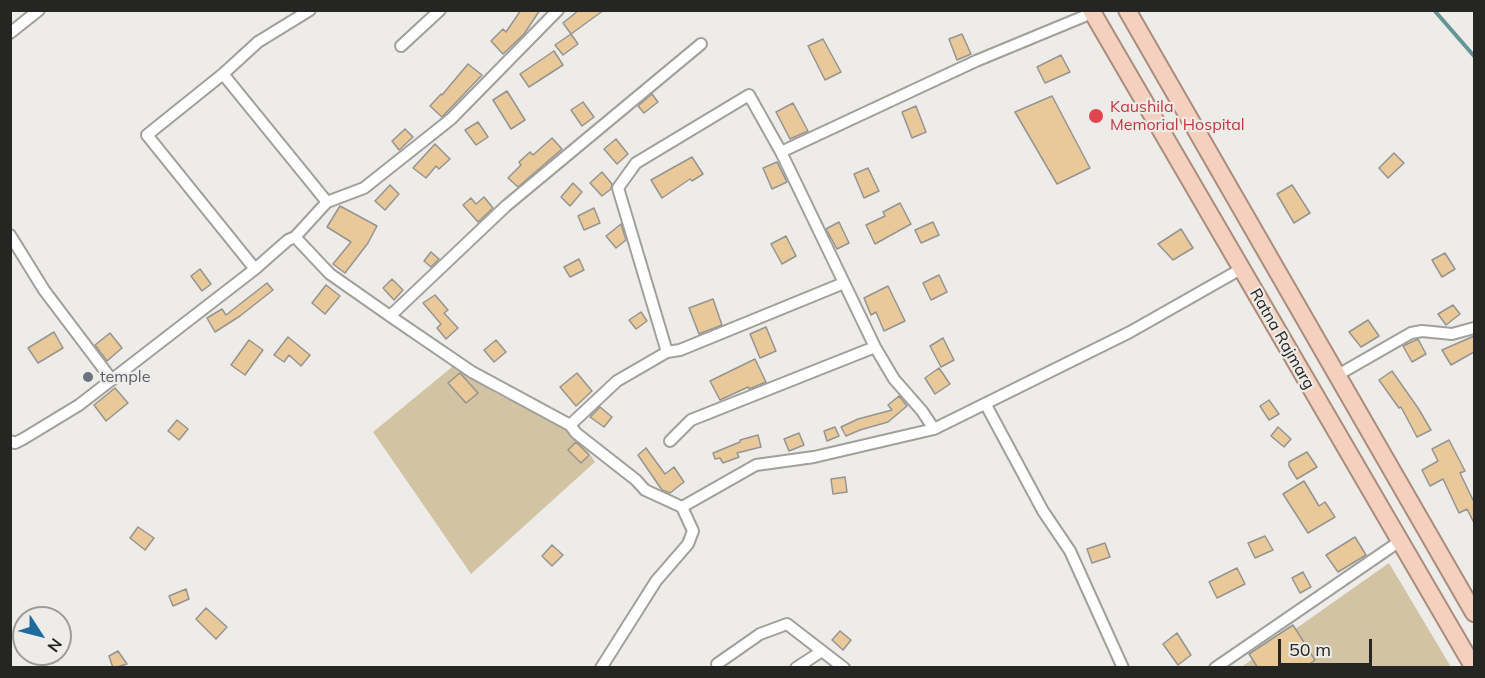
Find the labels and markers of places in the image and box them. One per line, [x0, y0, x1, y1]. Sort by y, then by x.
place label: Kaushila Memorial Hospital [1110, 97, 1245, 135]
marker: Kaushila Memorial Hospital [1087, 107, 1105, 125]
place label: temple [100, 367, 150, 387]
marker: temple [81, 370, 95, 384]

